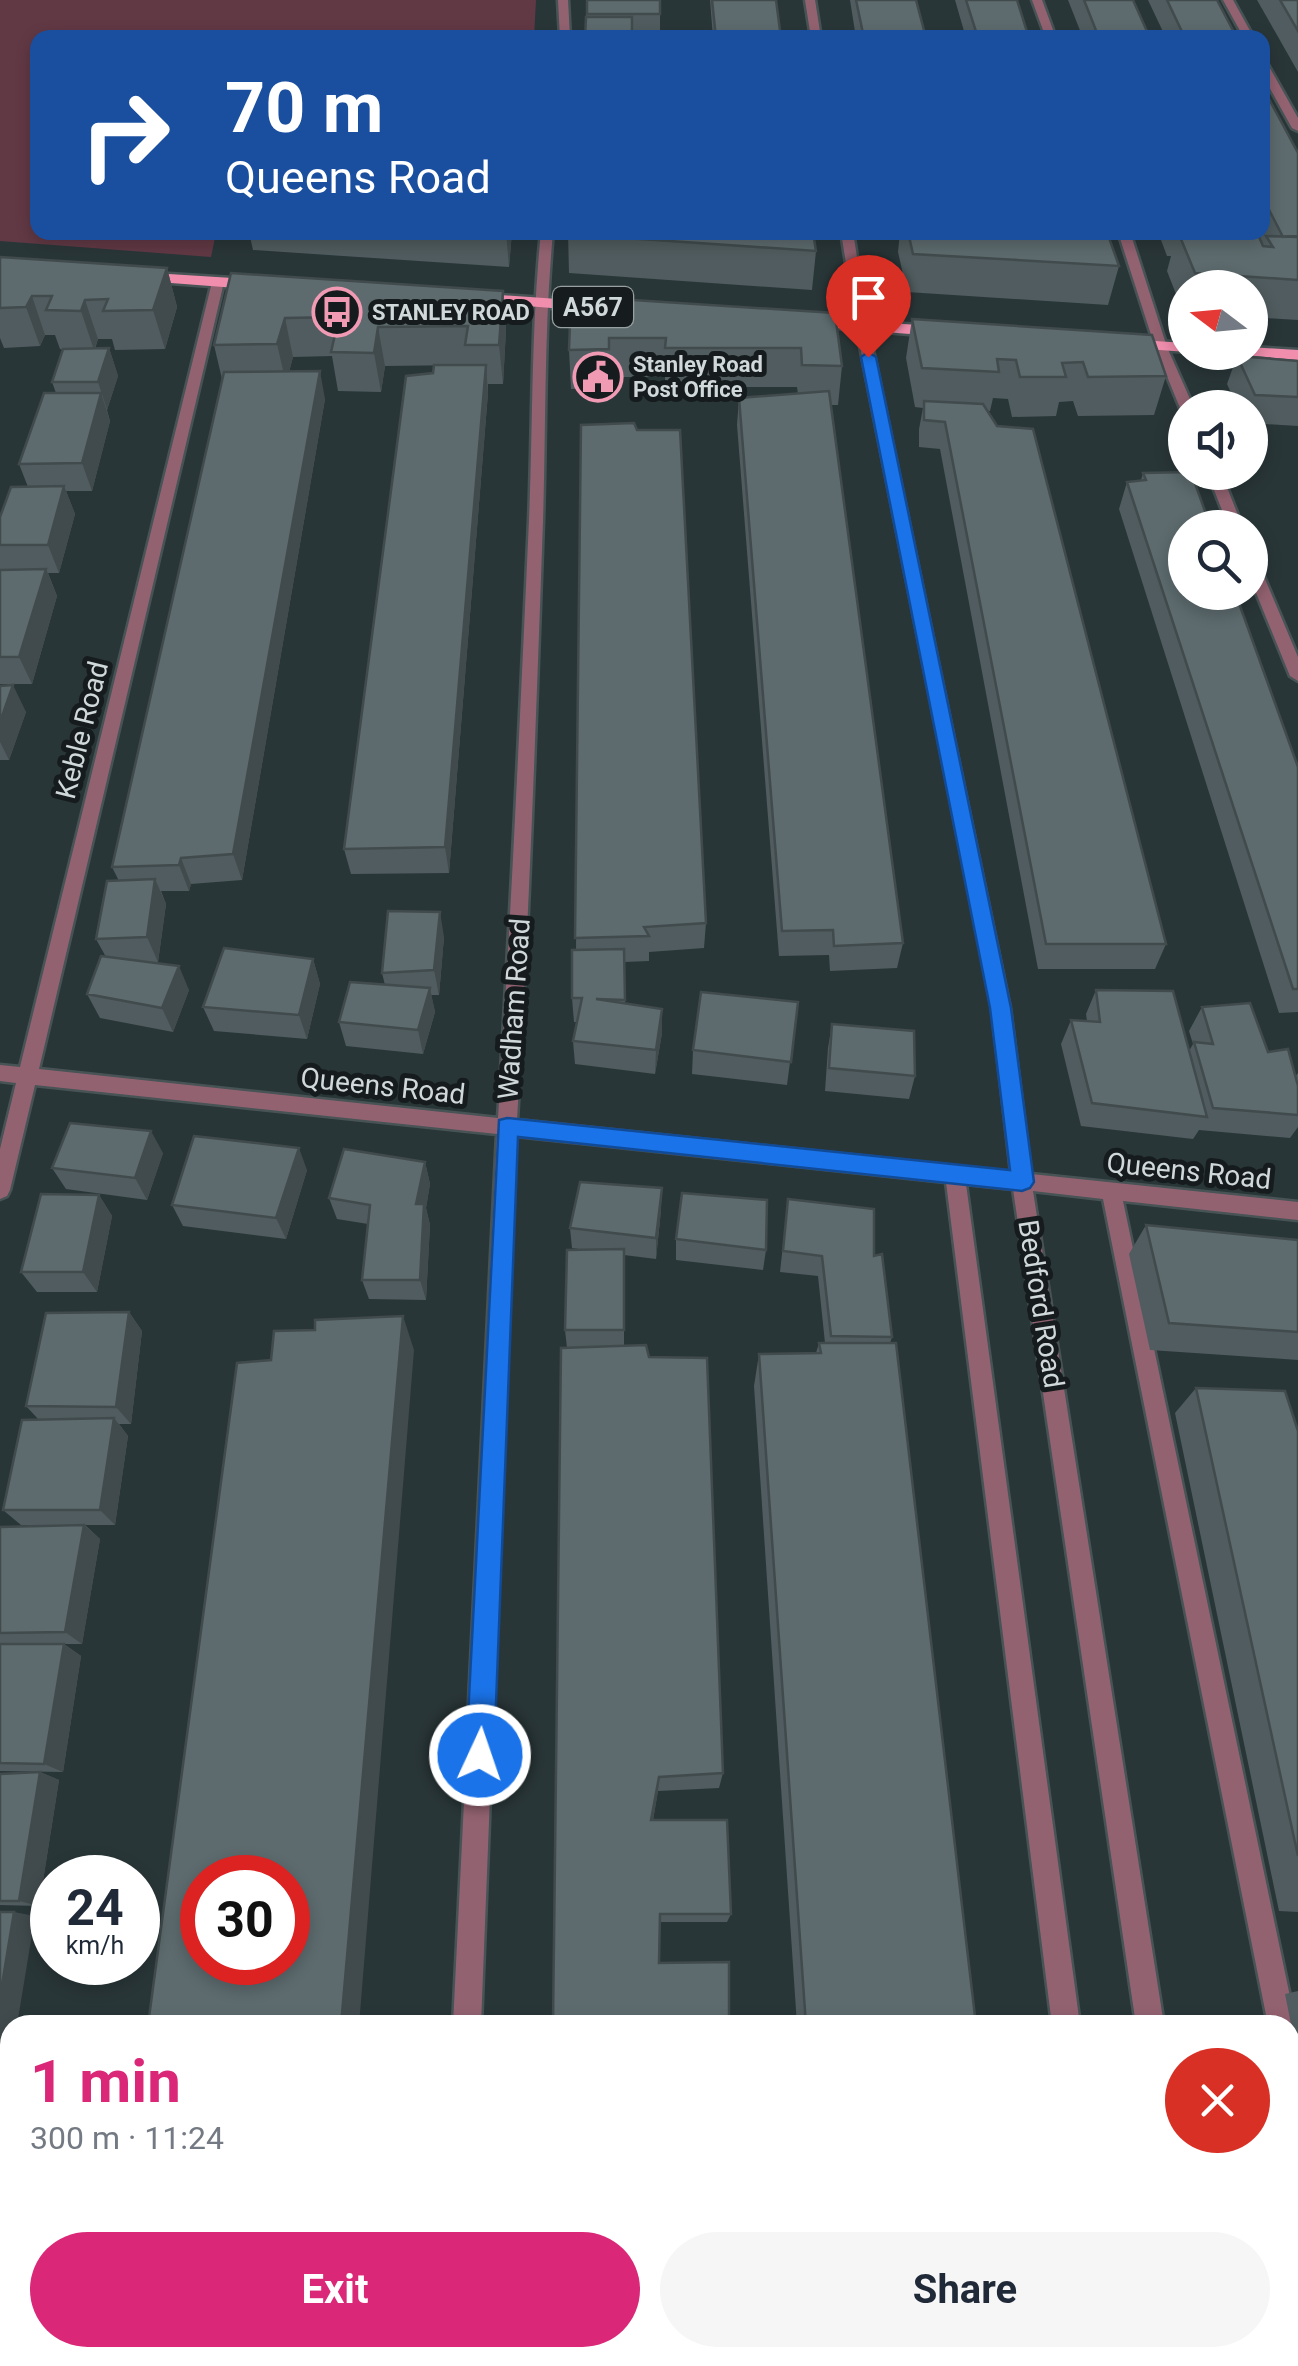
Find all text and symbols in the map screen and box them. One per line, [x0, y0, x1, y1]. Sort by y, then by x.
text: 70 m [225, 67, 383, 149]
icon: right [60, 70, 190, 200]
text: Queens Road [225, 151, 491, 204]
pin [826, 255, 911, 358]
icon: arrive [841, 270, 896, 325]
north arrow [1168, 270, 1268, 370]
map controls [1168, 270, 1268, 610]
bus stop icon: STANLEY ROAD [311, 286, 363, 338]
road number: A567 [553, 287, 633, 327]
place label: STANLEY ROAD [372, 300, 530, 325]
public building icon: Stanley Road Post Office [572, 351, 624, 403]
place label: Stanley Road Post Office [633, 352, 763, 402]
button: sound [1168, 390, 1268, 490]
button: search [1168, 510, 1268, 610]
street label: Keble Road [49, 658, 115, 802]
street label: Wadham Road [491, 917, 537, 1101]
street label: Queens Road [299, 1061, 467, 1111]
street label: Queens Road [1105, 1146, 1273, 1196]
street label: Bedford Road [1011, 1217, 1071, 1391]
position arrow [428, 1703, 532, 1807]
speed limit sign: 30 [180, 1855, 310, 1985]
text: 24 [66, 1879, 124, 1937]
text: km/h [66, 1931, 124, 1960]
text: 1 min [30, 2046, 181, 2117]
button: close [1165, 2048, 1270, 2153]
text: 300 m · 11:24 [30, 2119, 224, 2157]
button: Exit [30, 2232, 640, 2347]
button: Share [660, 2232, 1270, 2347]

